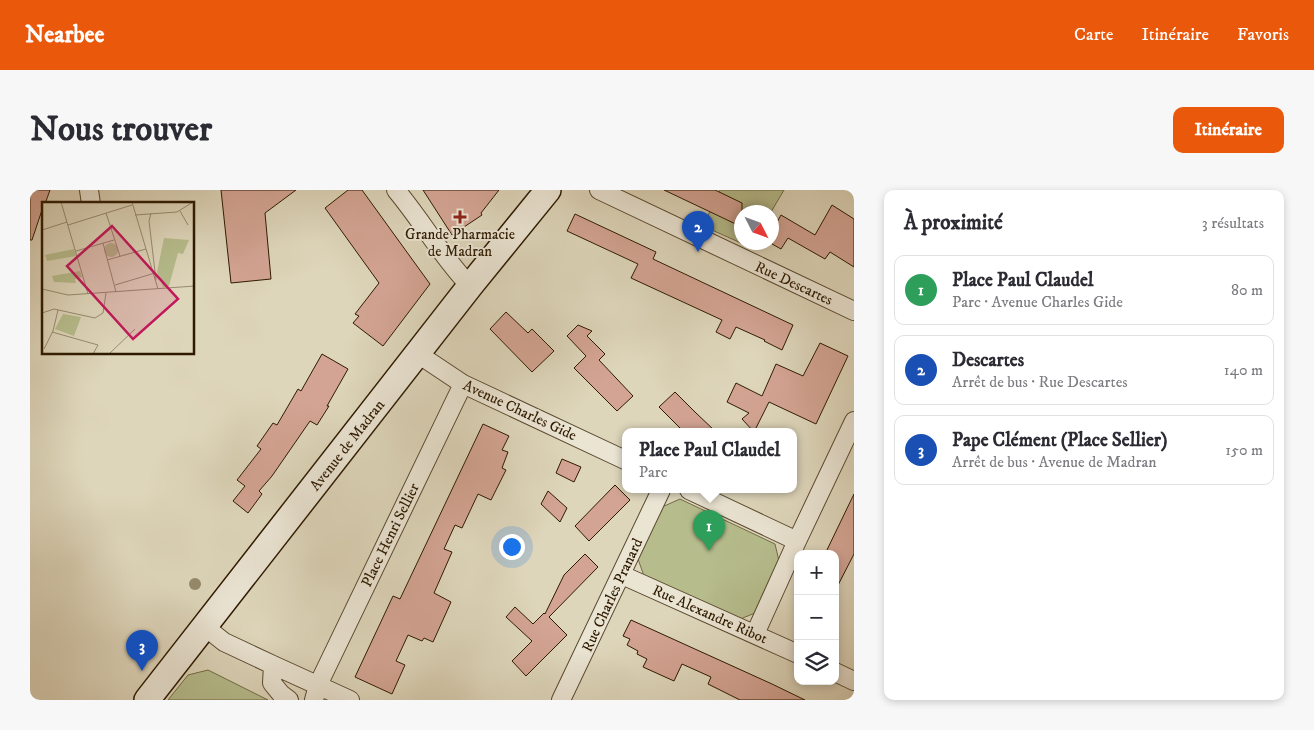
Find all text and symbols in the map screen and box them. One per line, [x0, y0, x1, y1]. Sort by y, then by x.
text: Nearbee [25, 20, 104, 50]
text: Carte [1074, 24, 1114, 46]
text: Itinéraire [1142, 24, 1209, 46]
text: Favoris [1237, 24, 1289, 46]
button: Itinéraire [1173, 107, 1284, 153]
text: Nous trouver [30, 108, 212, 152]
inset map [42, 202, 195, 355]
north arrow [734, 205, 779, 250]
text: À proximité [904, 210, 1003, 236]
marker: Grande Pharmacie de Madran [454, 211, 466, 223]
pin: 2 [682, 211, 714, 252]
text: 3 résultats [1202, 213, 1264, 233]
place label: Grande Pharmacie de Madran [405, 225, 515, 261]
street label: Rue Descartes [752, 257, 836, 310]
text: Place Paul Claudel [952, 269, 1094, 292]
text: 1 [918, 280, 924, 300]
text: 80 m [1231, 280, 1263, 300]
text: Parc · Avenue Charles Gide [952, 292, 1123, 312]
text: Descartes [952, 349, 1024, 372]
text: 2 [917, 360, 925, 380]
text: 140 m [1224, 360, 1263, 380]
text: Arrêt de bus · Rue Descartes [952, 372, 1128, 392]
street label: Avenue Charles Gide [460, 376, 580, 445]
street label: Avenue de Madran [306, 396, 389, 495]
popup [622, 428, 797, 493]
text: Pape Clément (Place Sellier) [952, 429, 1167, 452]
text: Place Paul Claudel [639, 439, 780, 462]
text: 3 [918, 440, 924, 460]
text: 150 m [1225, 440, 1263, 460]
text: Arrêt de bus · Avenue de Madran [952, 452, 1157, 472]
text: Parc [639, 462, 668, 482]
street label: Place Henri Sellier [357, 480, 424, 590]
pin: 1 [693, 510, 725, 551]
your location [499, 534, 525, 560]
street label: Rue Charles Pranard [578, 535, 647, 655]
map controls [794, 550, 839, 685]
button: + [794, 550, 839, 595]
street label: Rue Alexandre Ribot [649, 581, 770, 648]
button: − [794, 595, 839, 640]
pin: 3 [126, 630, 158, 671]
button: layers [794, 640, 839, 685]

